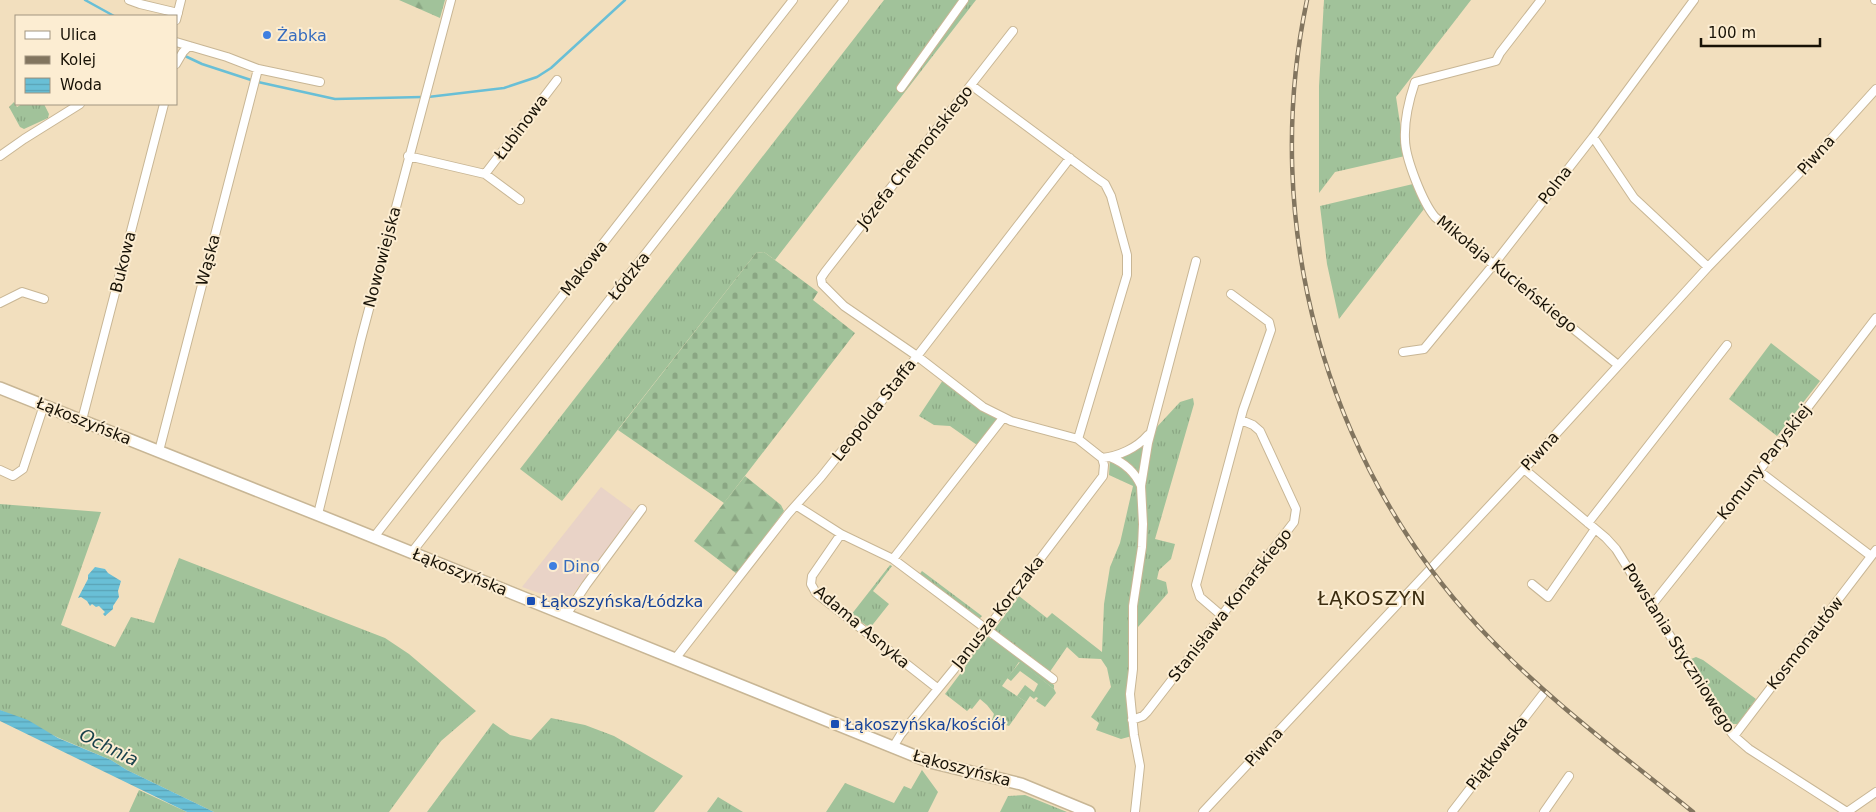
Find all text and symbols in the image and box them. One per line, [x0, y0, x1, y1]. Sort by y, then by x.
legend [15, 15, 178, 105]
scale bar [1701, 15, 1820, 47]
text: 100 m [1708, 24, 1756, 42]
text: Ulica [60, 26, 97, 44]
place label: Żabka [277, 26, 327, 45]
marker: Żabka [261, 29, 273, 41]
text: Kolej [60, 51, 96, 69]
text: Woda [60, 76, 102, 94]
street label: Józefa Chełmońskiego [853, 82, 977, 233]
street label: Łubinowa [490, 91, 552, 164]
street label: Piwna [1793, 131, 1839, 179]
street label: Polna [1534, 162, 1576, 208]
street label: Nowowiejska [359, 205, 405, 309]
street label: Mikołaja Kucieńskiego [1433, 211, 1581, 337]
street label: Bukowa [106, 229, 140, 295]
street label: Wąska [192, 232, 224, 288]
street label: Makowa [557, 237, 611, 299]
street label: Łódzka [604, 248, 654, 305]
street label: Leopolda Staffa [828, 355, 920, 465]
street label: Łąkoszyńska [33, 393, 134, 449]
street label: Komuny Paryskiej [1713, 401, 1815, 523]
street label: Piwna [1517, 427, 1563, 475]
street label: Stanisława Konarskiego [1164, 525, 1296, 685]
street label: Łąkoszyńska [409, 544, 510, 600]
street label: Janusza Korczaka [947, 552, 1048, 673]
place label: Dino [563, 557, 600, 576]
marker: Dino [547, 560, 559, 572]
street label: Powstania Styczniowego [1619, 560, 1739, 736]
street label: Adama Asnyka [810, 582, 914, 672]
district label: ŁĄKOSZYN [1317, 587, 1426, 609]
place label: Łąkoszyńska/Łódzka [540, 592, 703, 611]
street label: Kosmonautów [1763, 593, 1847, 693]
marker: Łąkoszyńska/Łódzka [525, 595, 537, 607]
street label: Piątkowska [1462, 712, 1532, 794]
place label: Łąkoszyńska/kościół [844, 715, 1006, 734]
marker: Łąkoszyńska/kościół [829, 718, 841, 730]
street label: Piwna [1241, 723, 1287, 771]
water label: Ochnia [76, 724, 142, 770]
street label: Łąkoszyńska [910, 746, 1013, 790]

